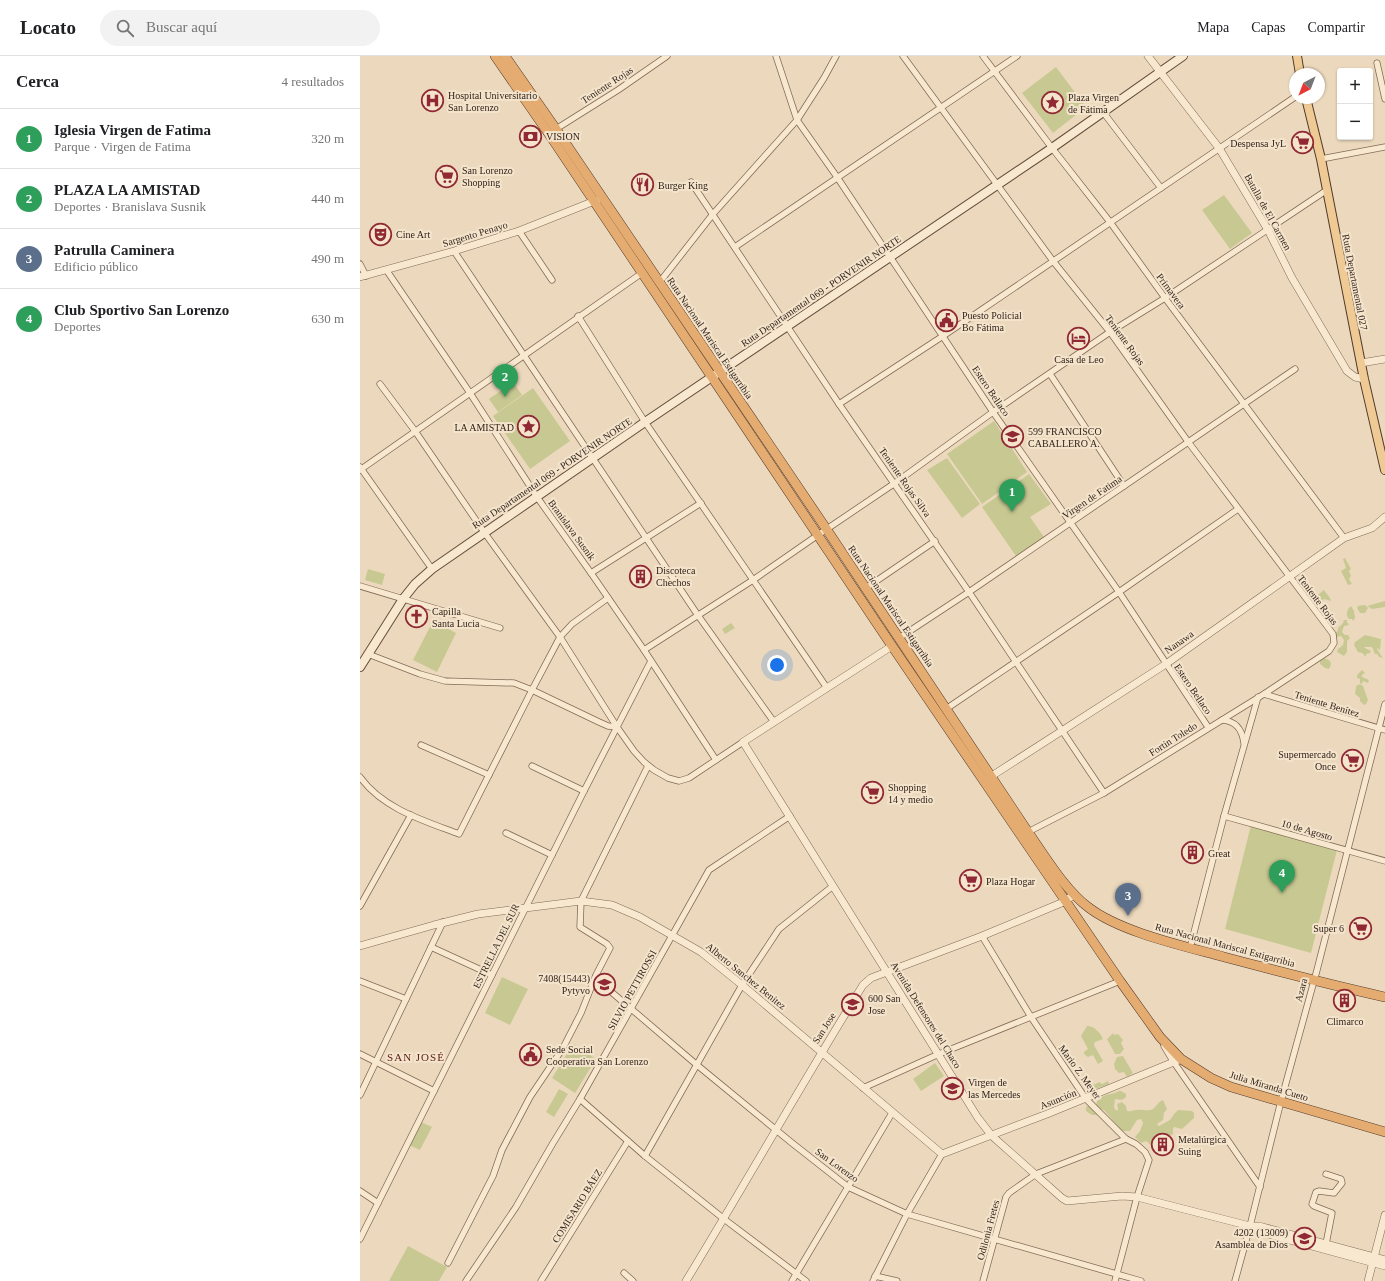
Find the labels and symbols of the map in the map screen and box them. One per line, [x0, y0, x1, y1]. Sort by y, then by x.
street label: Teniente Rojas [579, 64, 635, 106]
north arrow [1289, 68, 1325, 104]
hospital icon: Hospital Universitario San Lorenzo [420, 88, 446, 114]
place label: Hospital Universitario San Lorenzo [448, 90, 537, 113]
place icon: Plaza Virgen de Fátima [1039, 90, 1065, 116]
place label: Plaza Virgen de Fátima [1068, 92, 1119, 115]
bank icon: VISION [518, 123, 544, 149]
supermarket icon: Despensa JyL [1289, 130, 1315, 156]
place label: VISION [546, 131, 580, 142]
place label: Despensa JyL [1230, 138, 1286, 149]
supermarket icon: San Lorenzo Shopping [434, 163, 460, 189]
place label: San Lorenzo Shopping [462, 165, 513, 188]
restaurant icon: Burger King [630, 172, 656, 198]
street label: Batalla de El Carmen [1242, 172, 1294, 252]
place label: Burger King [658, 180, 708, 191]
street label: Sargento Penayo [441, 219, 509, 249]
theatre icon: Cine Art [368, 221, 394, 247]
place label: Cine Art [396, 229, 430, 240]
street label: Ruta Departamental 069 - PORVENIR NORTE [739, 233, 903, 349]
street label: Ruta Departamental 027 [1340, 233, 1370, 331]
street label: Primavera [1154, 271, 1188, 311]
street label: Ruta Nacional Mariscal Estigarribia [665, 275, 755, 401]
public building icon: Puesto Policial Bo Fátima [933, 308, 959, 334]
place label: Puesto Policial Bo Fátima [962, 310, 1022, 333]
street label: Teniente Rojas [1103, 313, 1147, 367]
hotel icon: Casa de Leo [1066, 326, 1092, 352]
place label: Casa de Leo [1054, 354, 1104, 365]
pin: 2 [492, 364, 518, 397]
street label: Estero Bellaco [970, 364, 1012, 418]
place icon: LA AMISTAD [516, 414, 542, 440]
street label: Ruta Departamental 069 - PORVENIR NORTE [470, 415, 634, 531]
place label: LA AMISTAD [455, 422, 514, 433]
school or university icon: 599 FRANCISCO CABALLERO A. [999, 424, 1025, 450]
place label: 599 FRANCISCO CABALLERO A. [1028, 426, 1102, 449]
street label: Teniente Rojas Silva [877, 445, 934, 519]
street label: Virgen de Fatima [1060, 473, 1124, 521]
pin: 1 [999, 479, 1025, 512]
street label: Branislava Susnik [546, 497, 598, 563]
street label: Ruta Nacional Mariscal Estigarribia [846, 543, 936, 669]
building icon: Discoteca Chechos [627, 563, 653, 589]
place label: Discoteca Chechos [656, 565, 696, 588]
street label: Teniente Rojas [1296, 573, 1340, 627]
church icon: Capilla Santa Lucia [404, 604, 430, 630]
place label: Capilla Santa Lucia [432, 606, 480, 629]
street label: Nanawa [1162, 628, 1196, 656]
your location [767, 655, 787, 675]
street label: Estero Bellaco [1172, 662, 1214, 716]
street label: Teniente Benítez [1293, 689, 1361, 719]
street label: Fortin Toledo [1147, 720, 1199, 758]
supermarket icon: Supermercado Once [1339, 747, 1365, 773]
place label: Supermercado Once [1278, 749, 1337, 772]
supermarket icon: Shopping 14 y medio [859, 780, 885, 806]
place label: Shopping 14 y medio [888, 782, 933, 805]
street label: 10 de Agosto [1280, 817, 1334, 843]
building icon: Great [1179, 840, 1205, 866]
place label: Great [1208, 848, 1230, 859]
pin: 4 [1269, 860, 1295, 893]
supermarket icon: Plaza Hogar [957, 868, 983, 894]
place label: Plaza Hogar [986, 876, 1036, 887]
pin: 3 [1115, 883, 1141, 916]
street label: ESTRELLA DEL SUR [471, 902, 521, 990]
supermarket icon: Super 6 [1347, 915, 1373, 941]
street label: Ruta Nacional Mariscal Estigarribia [1154, 921, 1297, 969]
place label: Super 6 [1313, 923, 1344, 934]
street label: Alberto Sanchez Benitez [704, 940, 789, 1012]
street label: SILVIO PETTIROSSI [605, 948, 659, 1032]
street label: Avenida Defensores del Chaco [889, 960, 963, 1070]
school or university icon: 7408(15443) Pytyvo [592, 971, 618, 997]
place label: 7408(15443) Pytyvo [538, 973, 590, 996]
street label: Azara [1293, 977, 1310, 1003]
building icon: Climarco [1332, 988, 1358, 1014]
school or university icon: 600 San Jose [840, 991, 866, 1017]
place label: 600 San Jose [868, 993, 901, 1016]
street label: San Jose [810, 1010, 838, 1046]
place label: Climarco [1326, 1016, 1364, 1027]
public building icon: Sede Social Cooperativa San Lorenzo [518, 1042, 544, 1068]
street label: Mario Z. Meyer [1057, 1043, 1104, 1102]
place label: Sede Social Cooperativa San Lorenzo [546, 1044, 648, 1067]
district label: SAN JOSÉ [387, 1051, 445, 1063]
street label: Julia Miranda Cueto [1228, 1069, 1310, 1103]
school or university icon: Virgen de las Mercedes [940, 1075, 966, 1101]
place label: Virgen de las Mercedes [968, 1077, 1021, 1100]
street label: Asunción [1038, 1087, 1078, 1111]
building icon: Metalúrgica Suing [1150, 1132, 1176, 1158]
place label: Metalúrgica Suing [1178, 1134, 1227, 1157]
street label: San Lorenzo [813, 1146, 861, 1184]
street label: COMISARIO BÁEZ [550, 1167, 604, 1245]
street label: Odilonia Fretes [975, 1199, 1001, 1261]
school or university icon: 4202 (13009) Asamblea de Dios [1291, 1225, 1317, 1251]
place label: 4202 (13009) Asamblea de Dios [1215, 1227, 1288, 1250]

